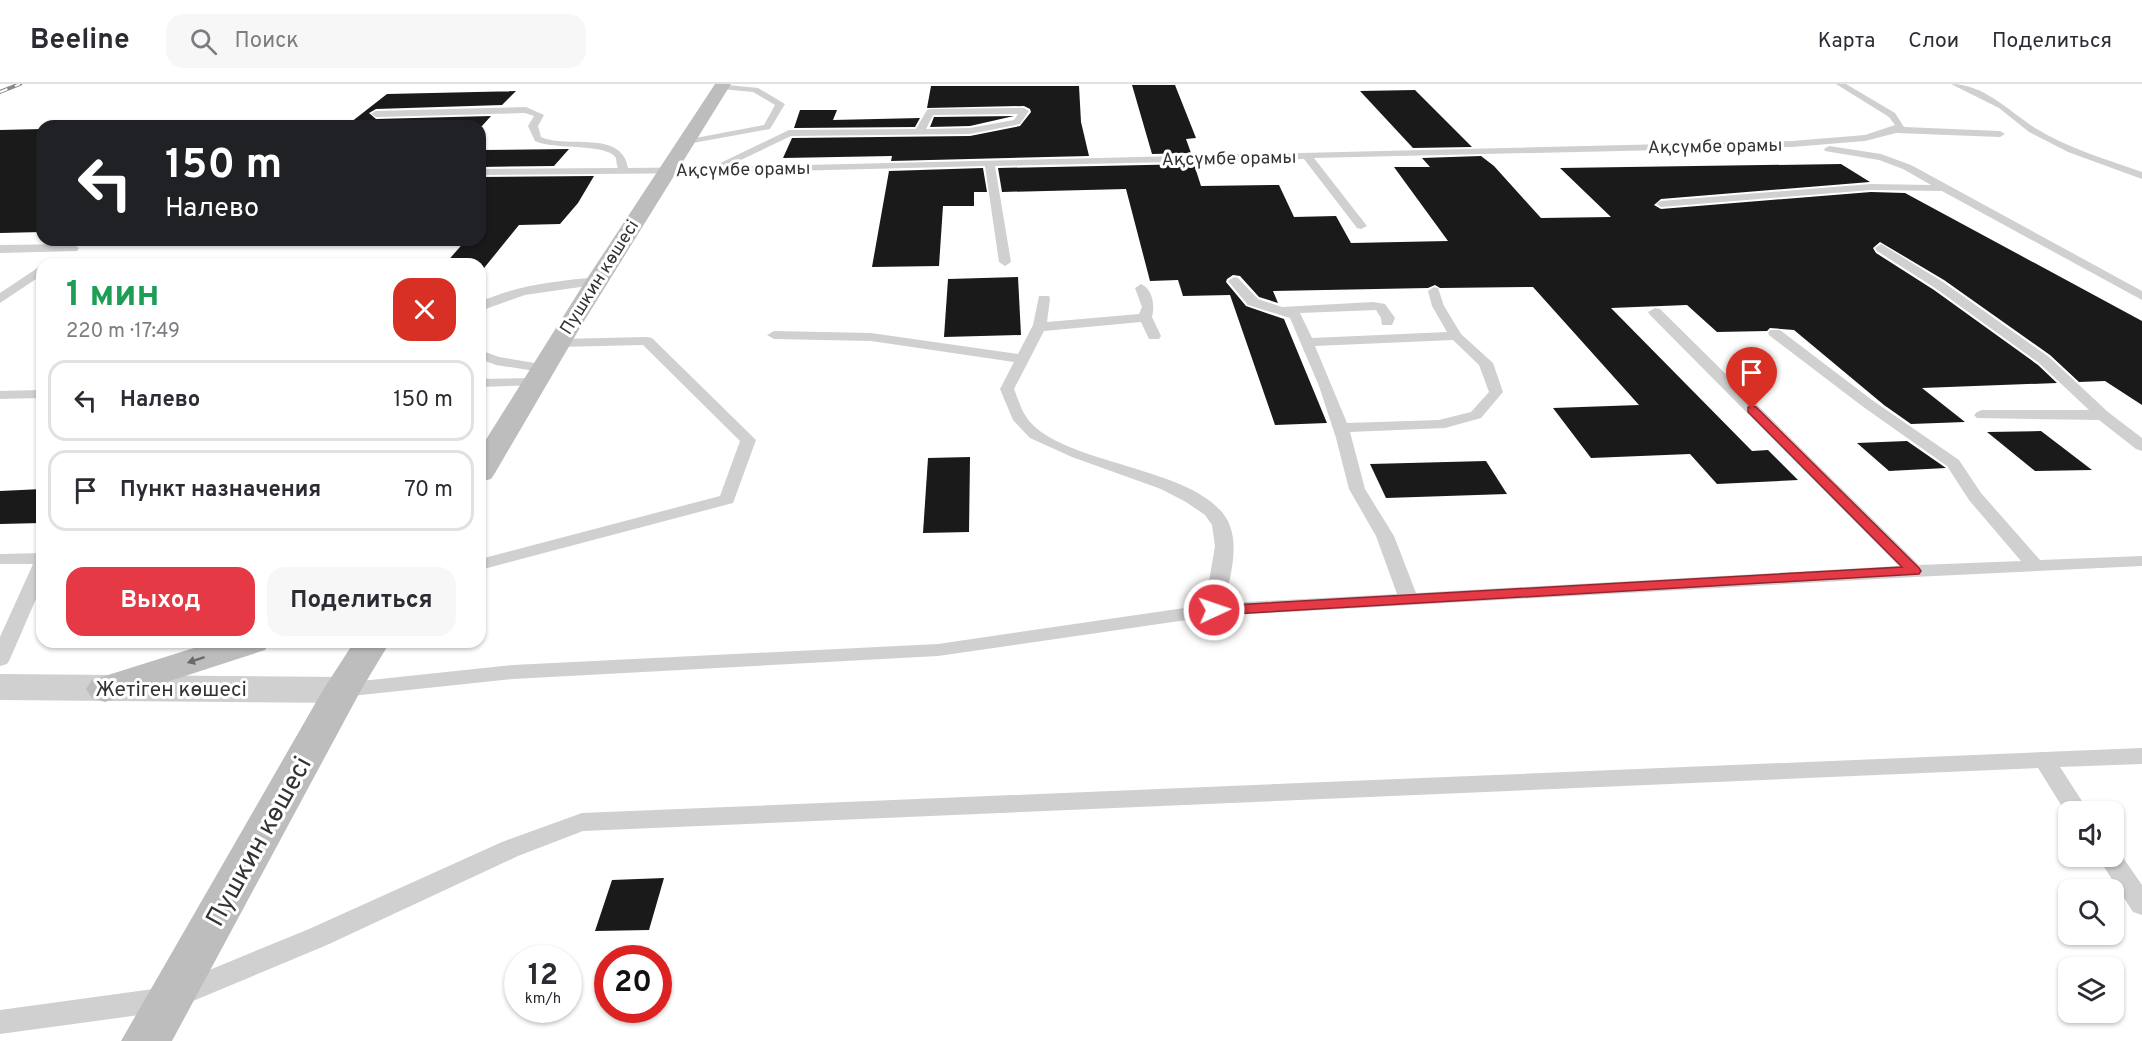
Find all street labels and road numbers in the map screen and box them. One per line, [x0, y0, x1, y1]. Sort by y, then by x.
street label: Ақсүмбе орамы [1647, 135, 1783, 160]
street label: Ақсүмбе орамы [1161, 147, 1297, 172]
street label: Ақсүмбе орамы [675, 158, 811, 183]
street label: Пушкин көшесі [556, 216, 645, 339]
street label: Жетіген көшесі [95, 677, 247, 704]
street label: Пушкин көшесі [200, 751, 321, 933]

